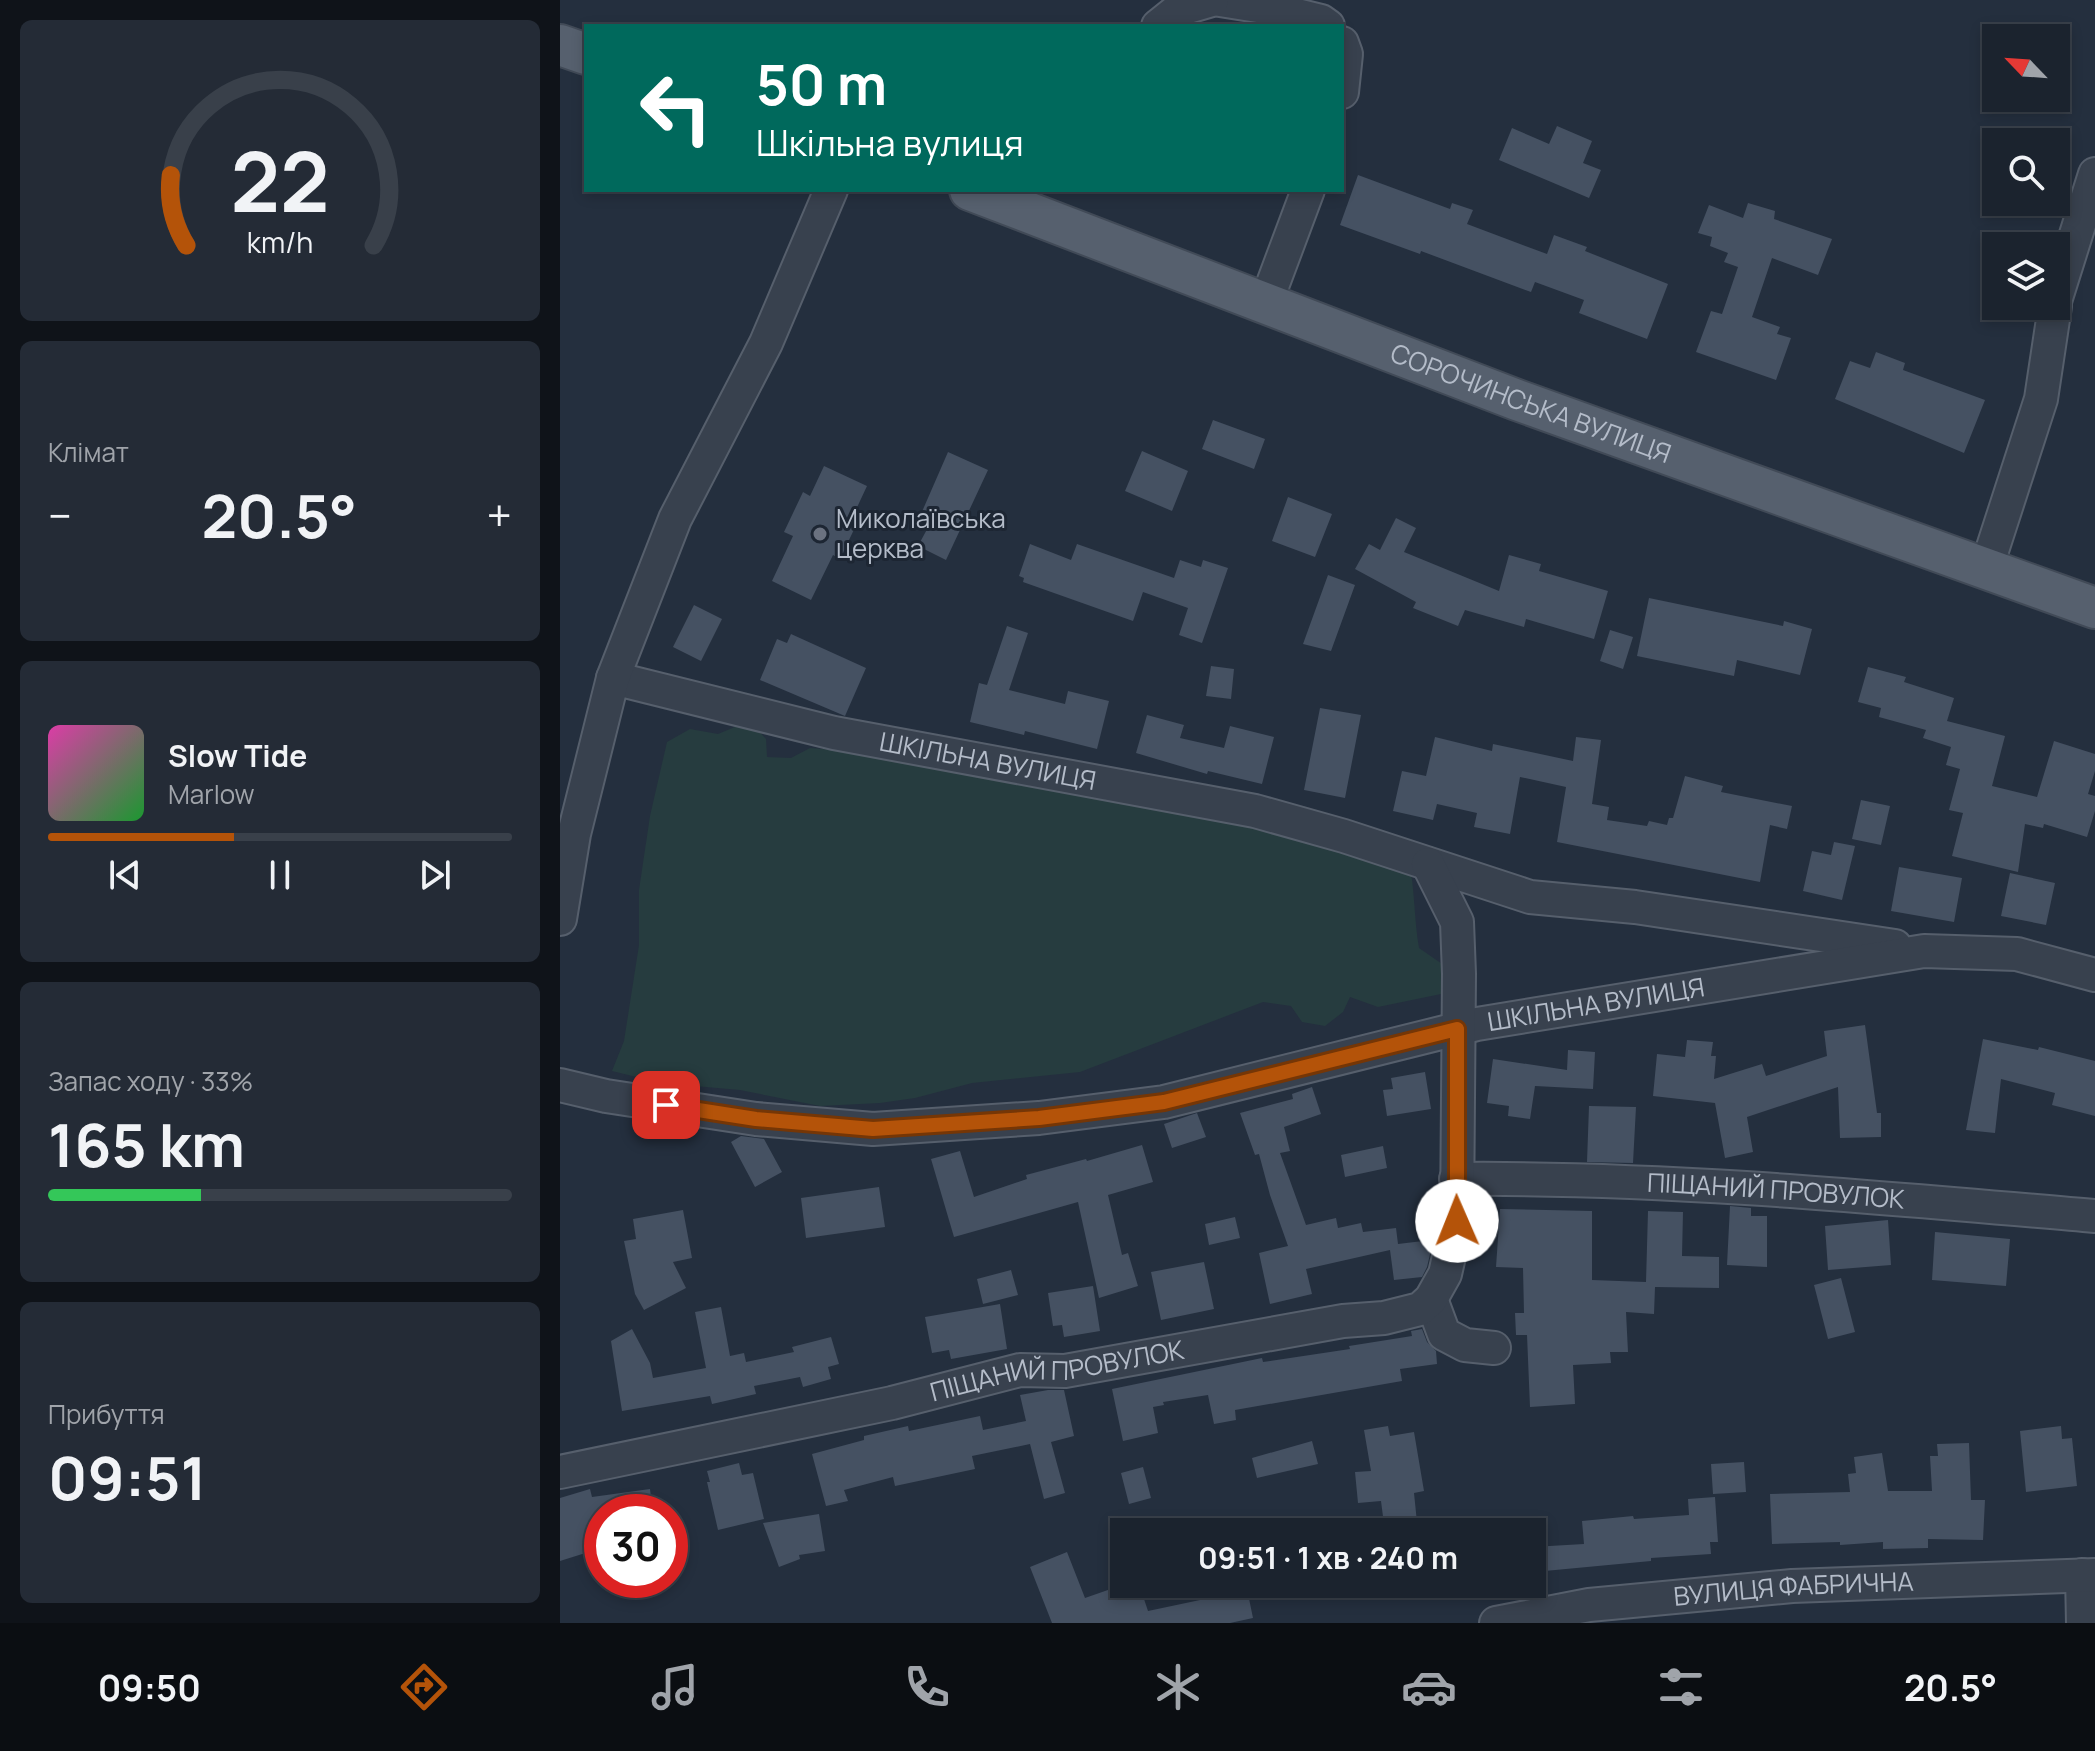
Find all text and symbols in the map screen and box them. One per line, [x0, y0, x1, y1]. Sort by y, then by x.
north arrow [1982, 24, 2070, 112]
map controls [1982, 24, 2070, 320]
text: 50 m [756, 45, 887, 122]
icon: left [624, 56, 728, 160]
text: Шкільна вулиця [756, 118, 1024, 167]
text: 22 [230, 123, 330, 237]
button: search [1982, 128, 2070, 216]
text: km/h [247, 223, 313, 262]
button: layers [1982, 232, 2070, 320]
street label: СОРОЧИНСЬКА ВУЛИЦЯ [1386, 334, 1676, 471]
text: Клімат [48, 434, 129, 470]
text: 20.5° [201, 474, 357, 556]
text: − [48, 485, 72, 545]
text: + [487, 485, 512, 545]
place label: Миколаївська церква [836, 500, 1006, 566]
marker: Миколаївська церква [811, 525, 829, 543]
street label: ШКІЛЬНА ВУЛИЦЯ [877, 723, 1099, 798]
text: Slow Tide [168, 735, 307, 776]
text: Marlow [168, 776, 255, 812]
icon: previous [103, 853, 147, 897]
icon: pause [258, 853, 302, 897]
icon: next [413, 853, 457, 897]
street label: ШКІЛЬНА ВУЛИЦЯ [1485, 968, 1707, 1039]
text: Запас ходу · 33% [48, 1063, 253, 1099]
pin [632, 1071, 700, 1139]
icon: arrive [644, 1083, 688, 1127]
text: 165 km [48, 1103, 245, 1185]
street label: ПІЩАНИЙ ПРОВУЛОК [1646, 1164, 1906, 1217]
position arrow [1415, 1179, 1499, 1263]
street label: ПІЩАНИЙ ПРОВУЛОК [926, 1331, 1187, 1409]
text: Прибуття [48, 1396, 165, 1432]
text: 09:51 [48, 1436, 207, 1518]
speed limit sign: 30 [584, 1494, 688, 1598]
text: 09:51 · 1 хв · 240 m [1198, 1537, 1458, 1578]
street label: ВУЛИЦЯ ФАБРИЧНА [1672, 1563, 1914, 1614]
icon: directions [396, 1659, 452, 1715]
icon: music [647, 1659, 703, 1715]
icon: phone [899, 1659, 955, 1715]
icon: climate [1150, 1659, 1206, 1715]
icon: car [1401, 1659, 1457, 1715]
icon: filters [1653, 1659, 1709, 1715]
text: 09:50 [98, 1663, 201, 1712]
text: 20.5° [1904, 1663, 1997, 1712]

